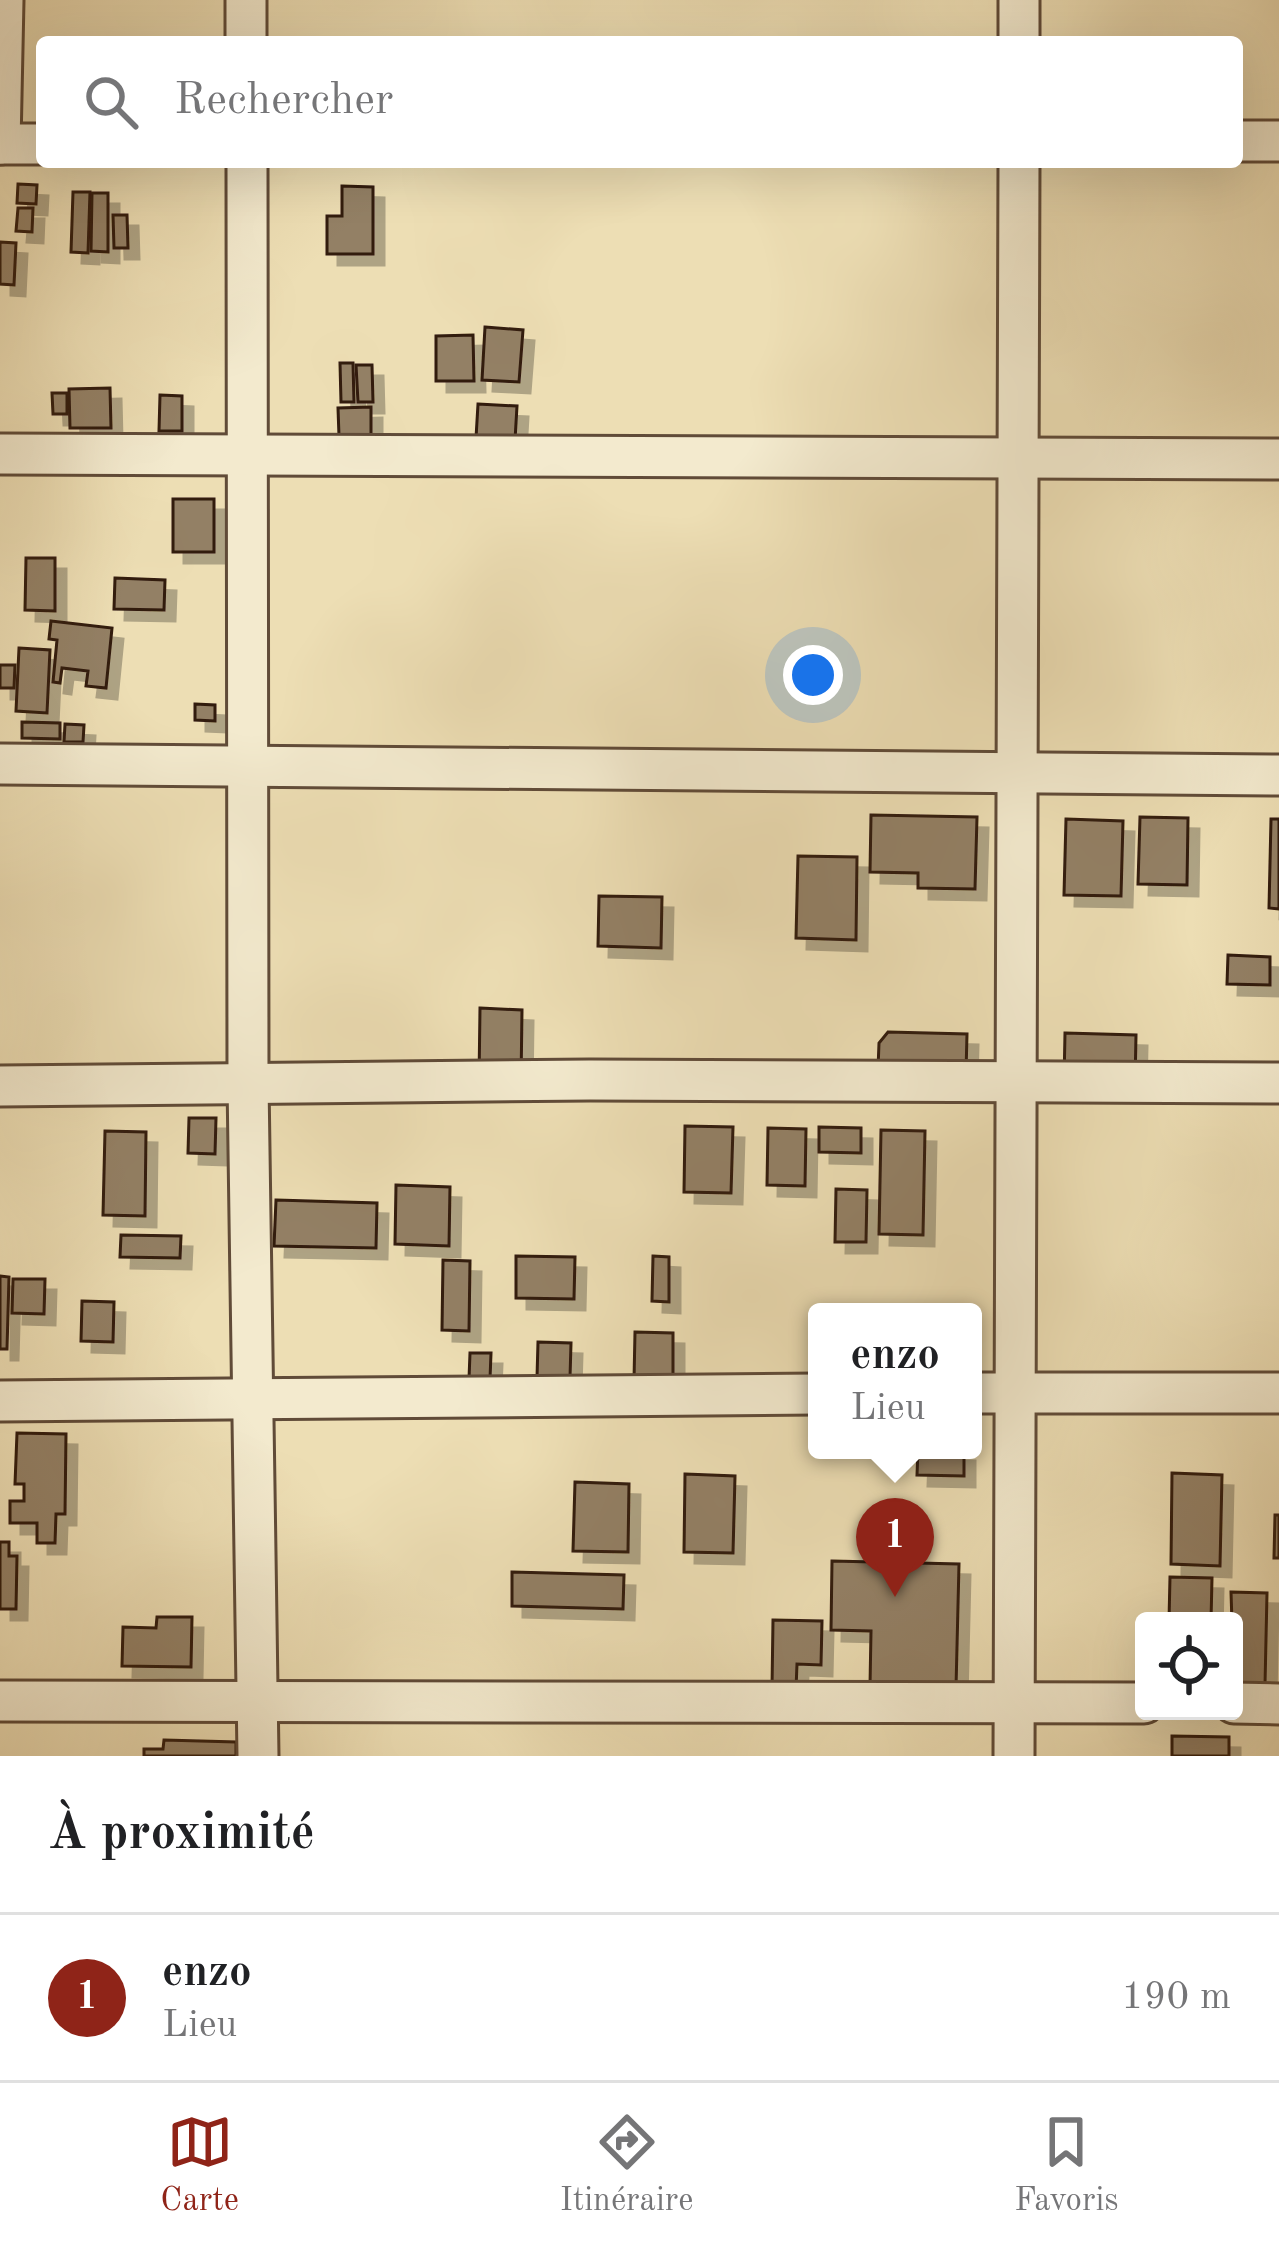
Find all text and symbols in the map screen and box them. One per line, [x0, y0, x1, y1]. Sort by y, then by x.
search box [36, 36, 1243, 168]
icon: search [78, 69, 144, 135]
text: Rechercher [174, 79, 393, 124]
your location [783, 645, 843, 705]
popup [808, 1303, 982, 1459]
text: enzo [850, 1334, 940, 1379]
text: Lieu [850, 1389, 926, 1428]
pin: 1 [856, 1498, 934, 1597]
map controls [1135, 1612, 1243, 1720]
button: locate [1135, 1612, 1243, 1720]
text: À proximité [48, 1809, 315, 1860]
text: enzo [162, 1951, 252, 1996]
text: 1 [76, 1978, 98, 2017]
text: 190 m [1121, 1978, 1231, 2017]
text: Lieu [162, 2006, 237, 2045]
tab: Carte [160, 2109, 239, 2222]
tab: Itinéraire [560, 2109, 694, 2222]
tab: Favoris [1014, 2109, 1119, 2222]

